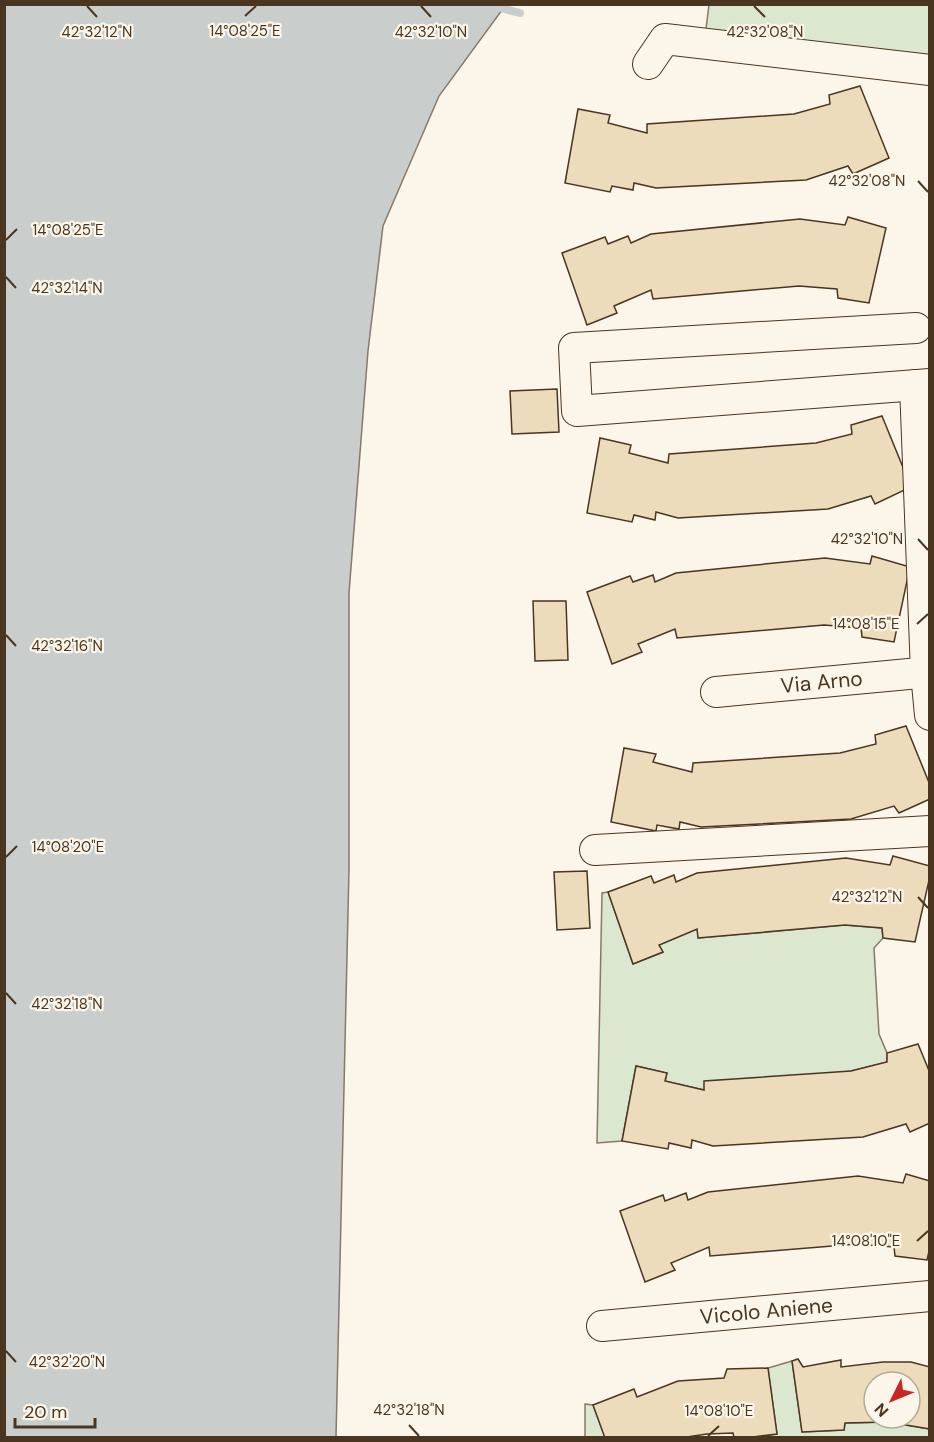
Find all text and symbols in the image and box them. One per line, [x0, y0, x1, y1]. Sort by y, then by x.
text: 14°08'25"E [209, 21, 281, 41]
text: 42°32'12"N [62, 22, 132, 42]
text: 42°32'10"N [395, 22, 467, 42]
text: 42°32'08"N [727, 22, 803, 42]
text: 42°32'08"N [829, 171, 905, 191]
text: 14°08'25"E [32, 220, 104, 240]
text: 42°32'14"N [31, 278, 103, 298]
text: 42°32'10"N [831, 529, 903, 549]
text: 14°08'15"E [832, 614, 900, 634]
text: 42°32'16"N [31, 636, 103, 656]
street label: Via Arno [779, 664, 864, 700]
text: 14°08'20"E [32, 837, 104, 857]
text: 42°32'12"N [832, 887, 902, 907]
text: 42°32'18"N [31, 994, 103, 1014]
text: 14°08'10"E [832, 1231, 900, 1251]
street label: Vicolo Aniene [699, 1291, 834, 1331]
text: 42°32'20"N [29, 1352, 105, 1372]
north arrow [862, 1370, 922, 1430]
scale bar [15, 1391, 94, 1429]
text: N [870, 1398, 893, 1421]
text: 20 m [24, 1400, 67, 1424]
text: 42°32'18"N [373, 1400, 445, 1420]
text: 14°08'10"E [685, 1401, 753, 1421]

